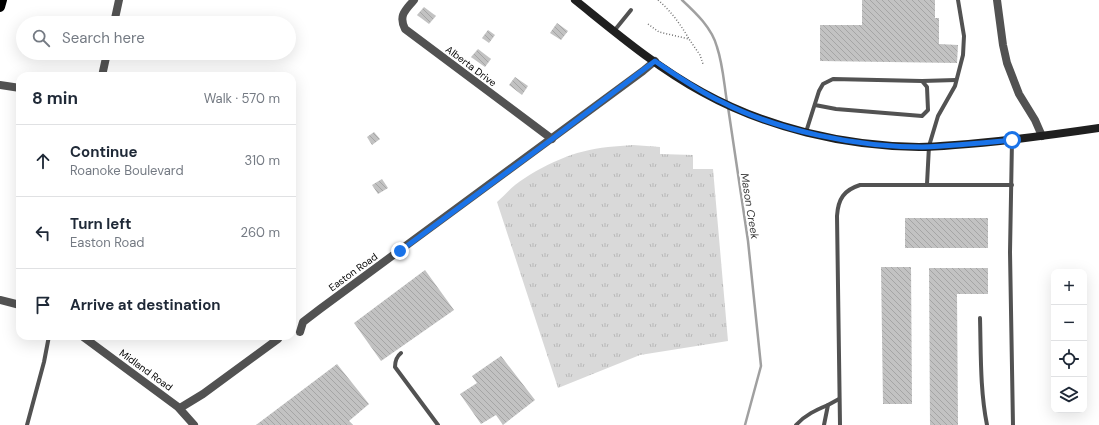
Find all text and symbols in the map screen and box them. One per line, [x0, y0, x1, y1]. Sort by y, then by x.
search box [16, 16, 296, 60]
icon: search [30, 27, 52, 49]
text: Search here [62, 28, 145, 48]
street label: Alberta Drive [443, 43, 499, 89]
text: 8 min [32, 87, 78, 109]
text: Walk · 570 m [204, 90, 280, 107]
route start [1003, 131, 1021, 149]
text: Continue [70, 142, 138, 162]
icon: ahead [32, 150, 54, 172]
text: 310 m [245, 152, 280, 169]
text: Roanoke Boulevard [70, 162, 184, 179]
water label: Mason Creek [738, 172, 762, 240]
text: Turn left [70, 214, 131, 234]
icon: left [32, 222, 54, 244]
text: 260 m [240, 224, 280, 241]
text: Easton Road [70, 234, 144, 251]
route end [391, 242, 409, 260]
street label: Easton Road [326, 250, 380, 294]
map controls [1051, 269, 1087, 413]
button: + [1051, 269, 1087, 305]
icon: arrive [32, 294, 54, 316]
text: Arrive at destination [70, 295, 221, 315]
button: − [1051, 305, 1087, 341]
button: locate [1051, 341, 1087, 377]
street label: Midland Road [117, 346, 175, 394]
button: layers [1051, 377, 1087, 413]

